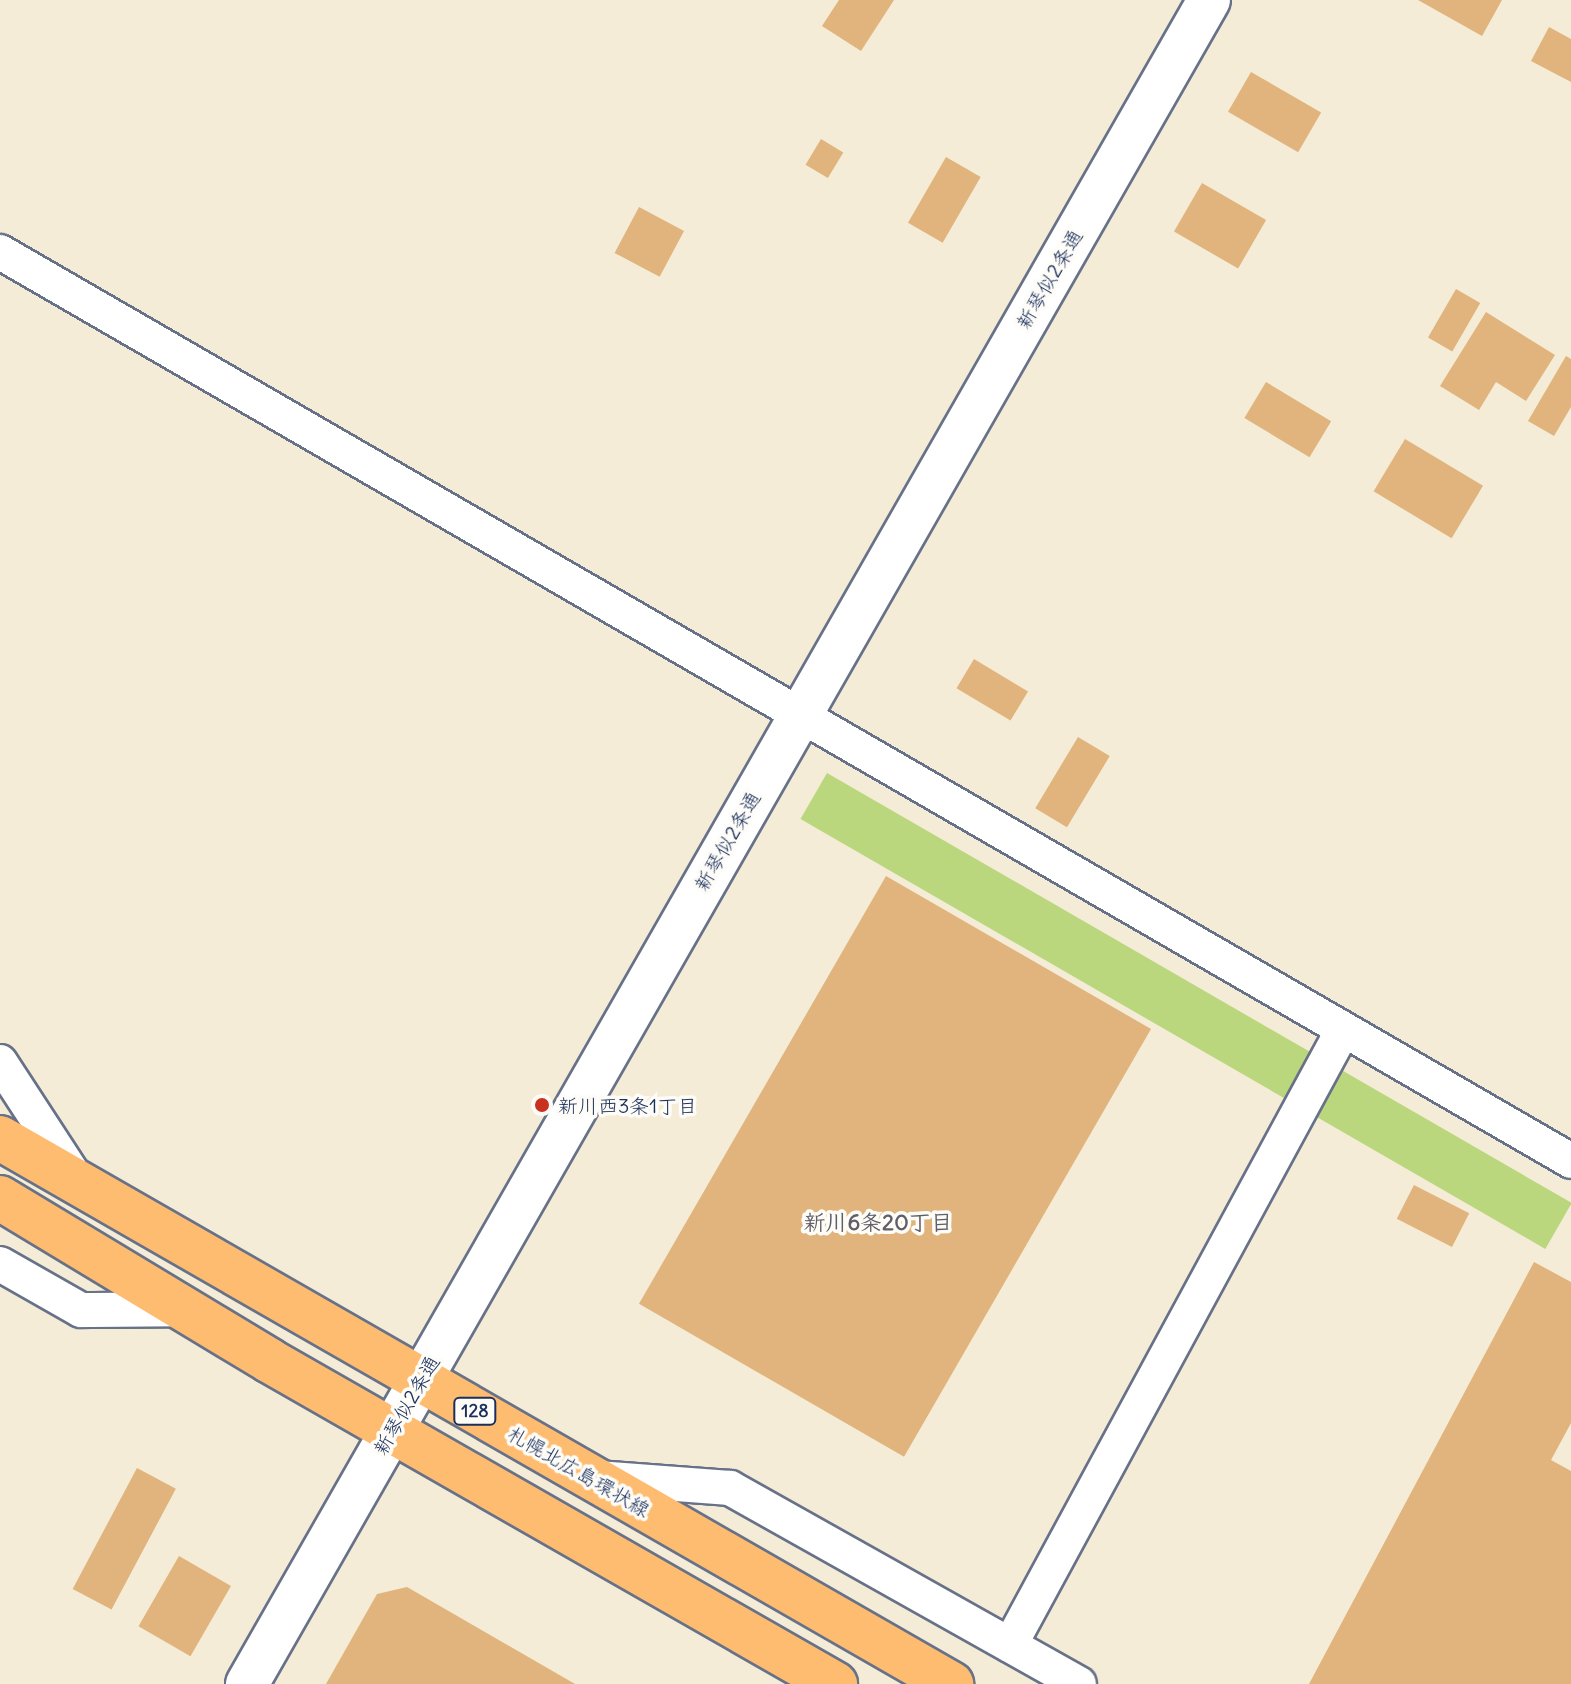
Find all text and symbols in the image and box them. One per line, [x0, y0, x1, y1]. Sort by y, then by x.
street label: 新琴似2条通 [1011, 225, 1087, 333]
street label: 新琴似2条通 [689, 787, 765, 895]
place label: 新川西3条1丁目 [558, 1093, 697, 1117]
marker: 新川西3条1丁目 [533, 1096, 551, 1114]
district label: 新川6条20丁目 [803, 1210, 953, 1236]
street label: 新琴似2条通 [368, 1351, 444, 1459]
road number: 128 [453, 1397, 497, 1425]
street label: 札幌北広島環状線 [504, 1421, 654, 1521]

